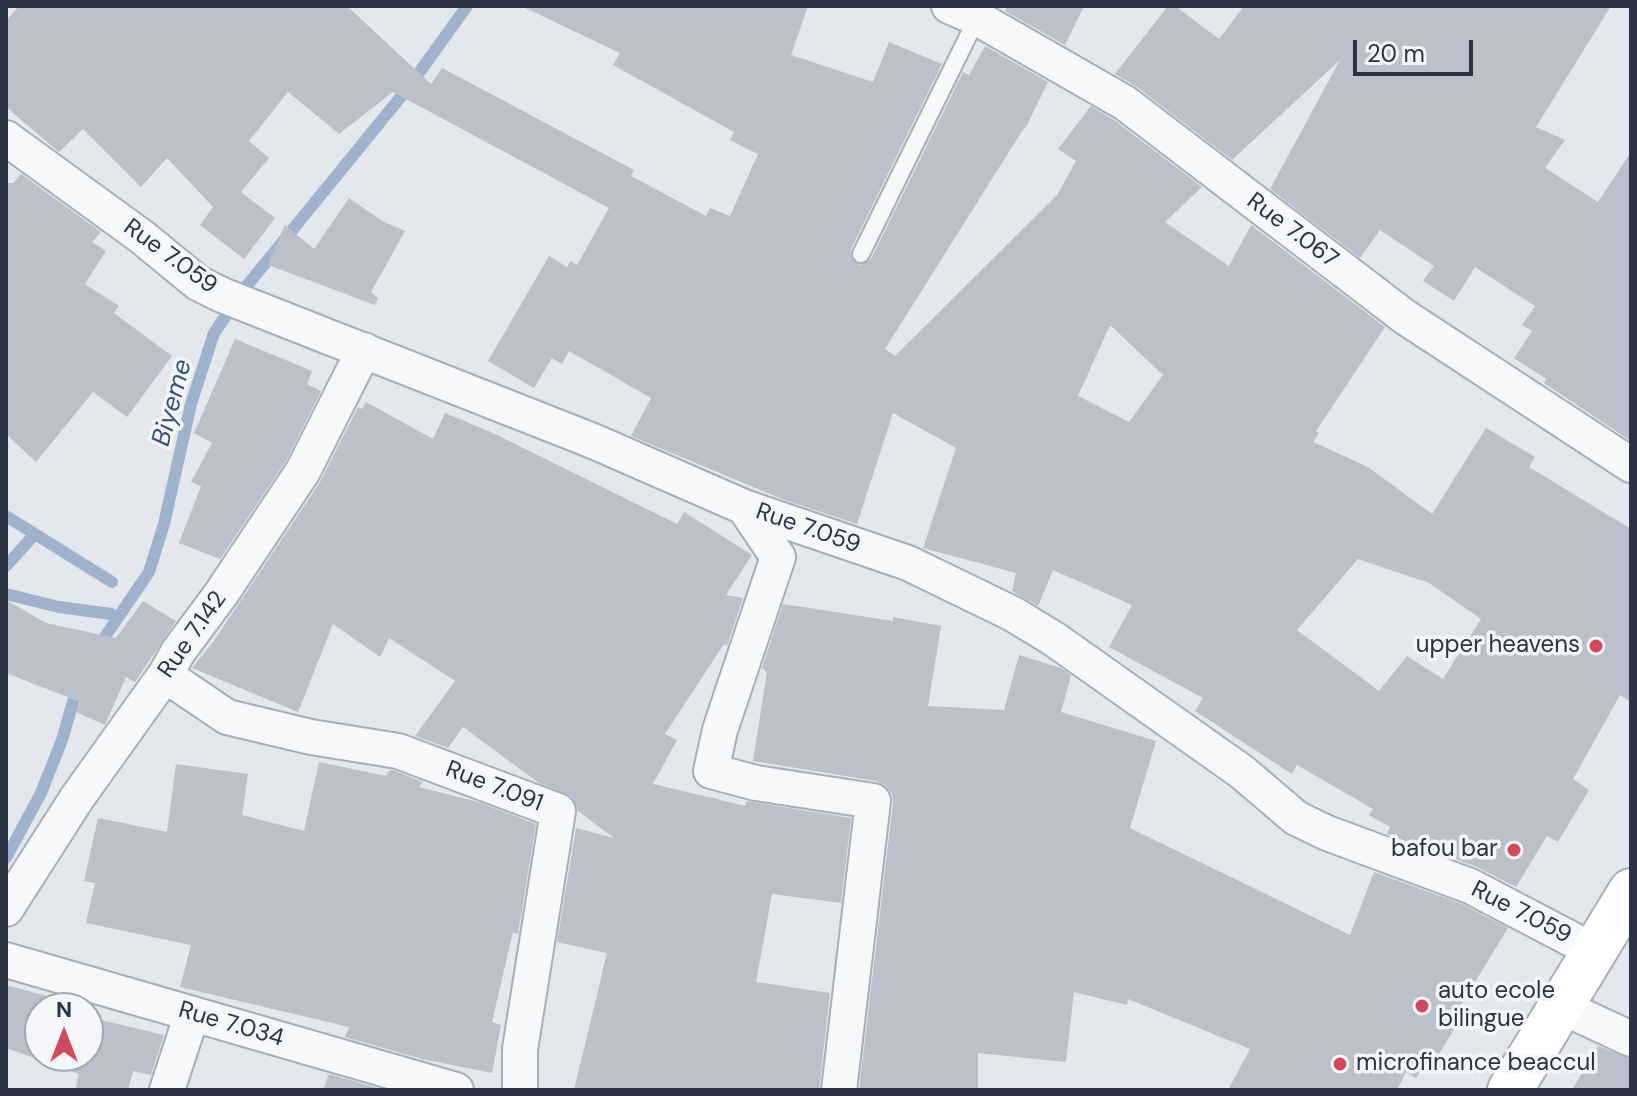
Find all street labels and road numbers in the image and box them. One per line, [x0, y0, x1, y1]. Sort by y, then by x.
street label: Rue 7.067 [1241, 187, 1343, 275]
street label: Rue 7.059 [118, 213, 222, 301]
street label: Rue 7.059 [752, 498, 864, 560]
street label: Rue 7.142 [153, 586, 233, 684]
street label: Rue 7.091 [441, 755, 547, 819]
street label: Rue 7.059 [1466, 876, 1576, 950]
street label: Rue 7.034 [175, 996, 287, 1054]

